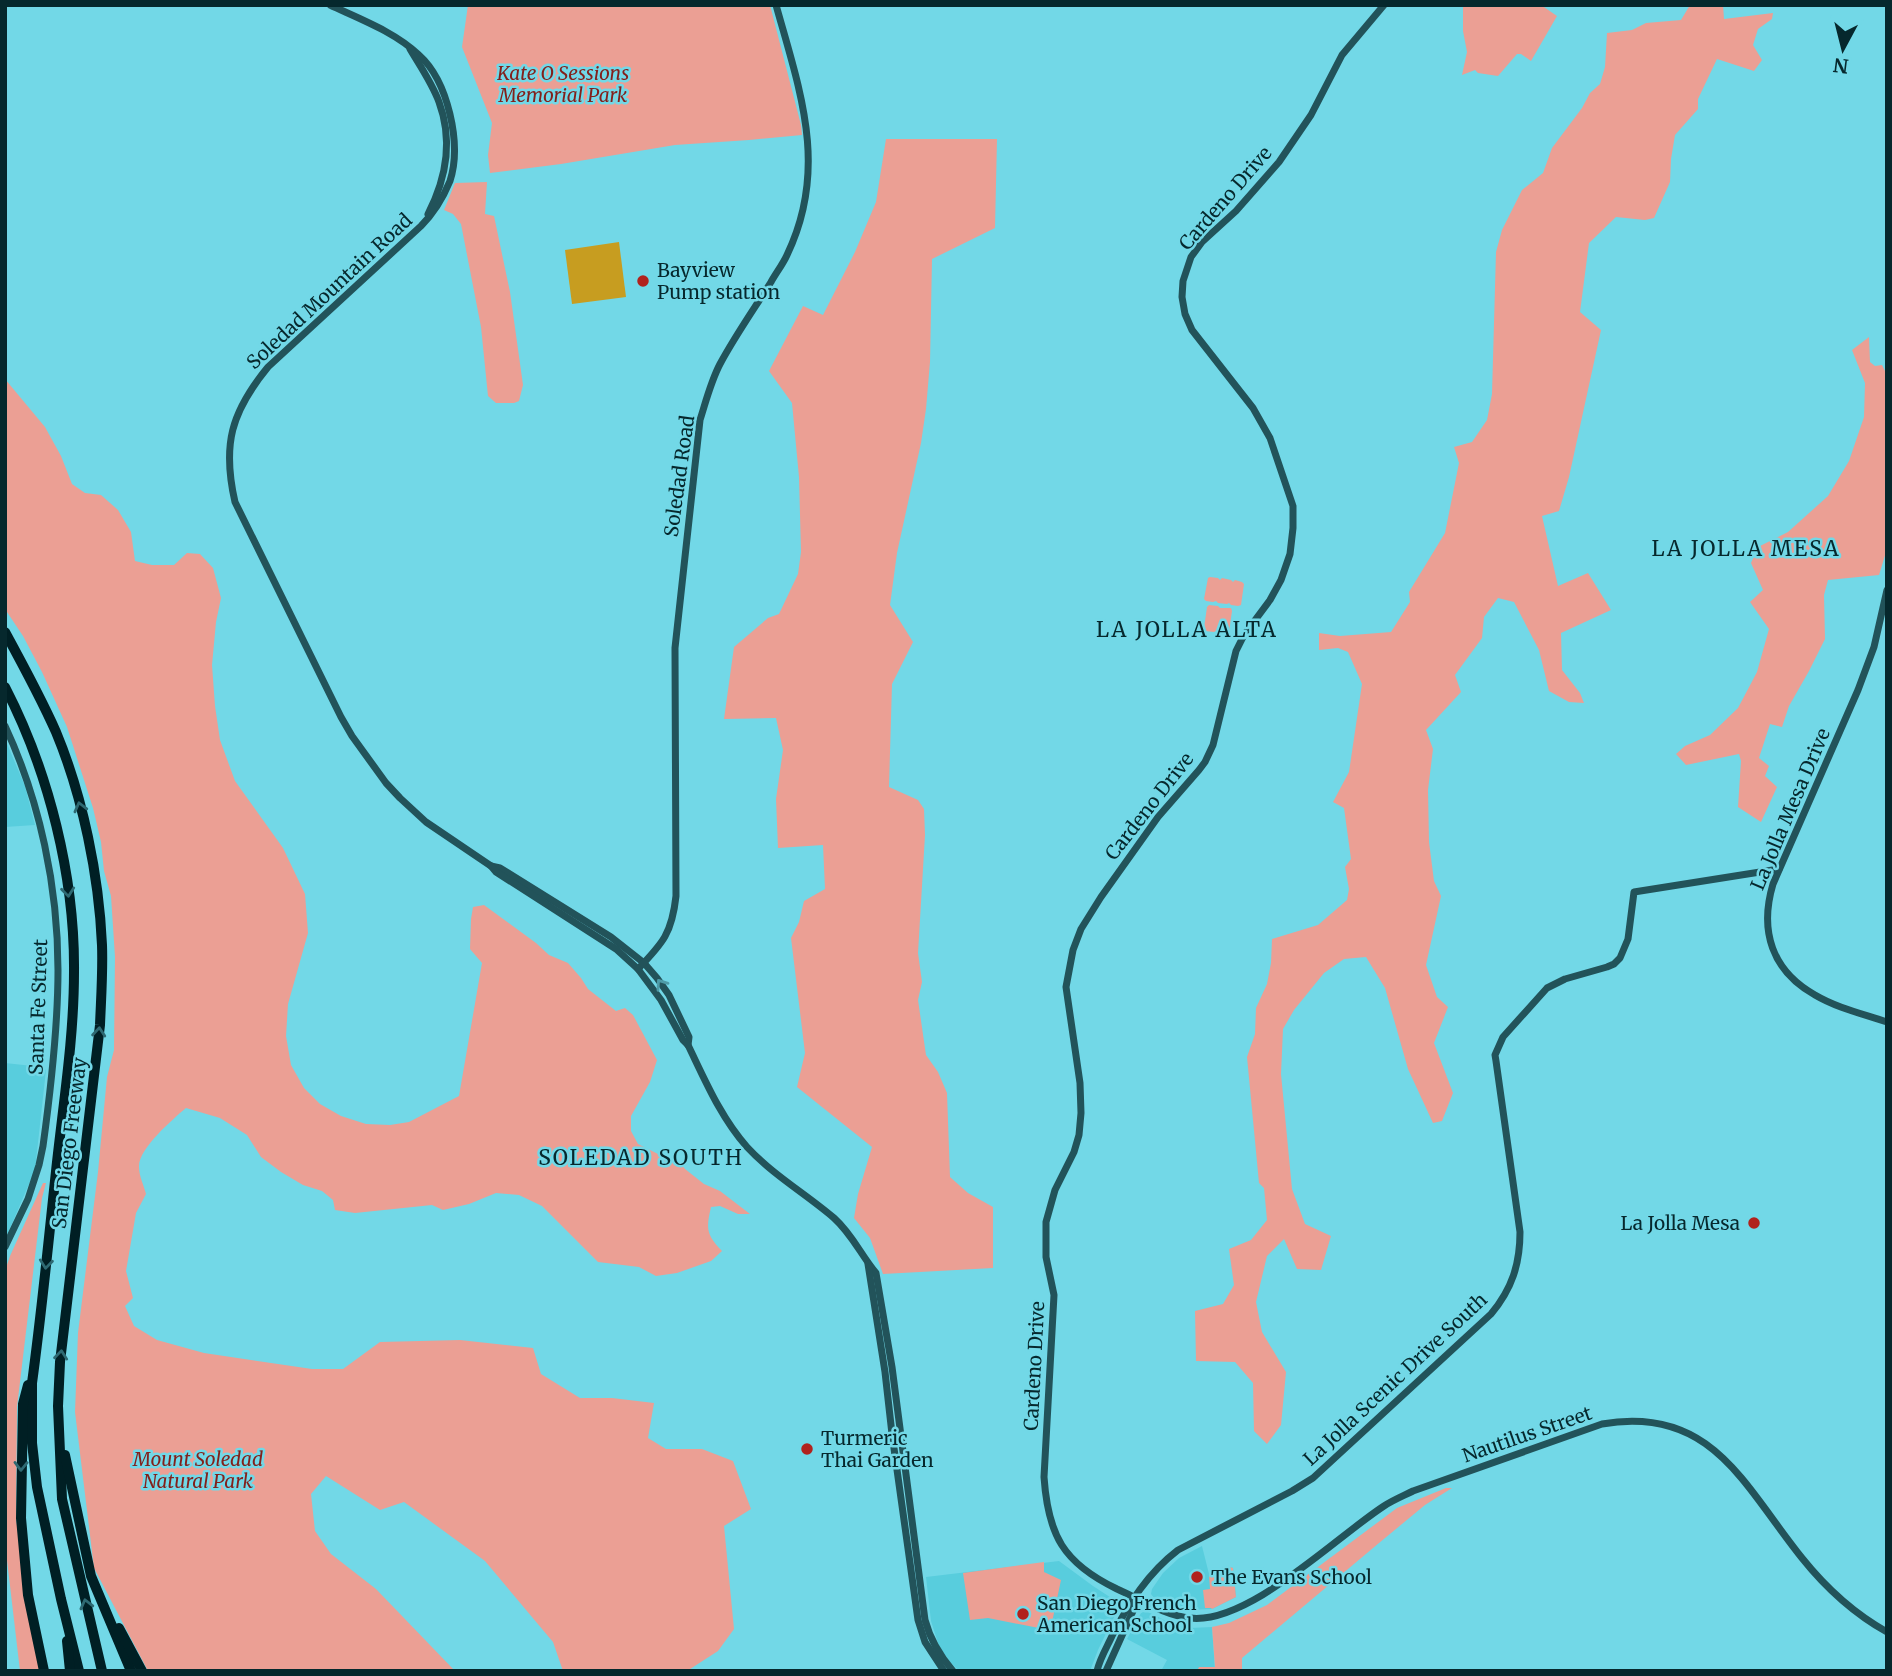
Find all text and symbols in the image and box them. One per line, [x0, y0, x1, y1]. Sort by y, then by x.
north arrow [1808, 14, 1878, 84]
text: N [1832, 53, 1850, 79]
park label: Kate O Sessions Memorial Park [496, 61, 629, 107]
street label: Cardeno Drive [1173, 141, 1277, 255]
street label: Soledad Mountain Road [241, 208, 417, 374]
place label: Bayview Pump station [657, 258, 780, 304]
marker: Bayview Pump station [635, 273, 651, 289]
street label: Soledad Road [659, 414, 699, 538]
district label: LA JOLLA MESA [1652, 535, 1840, 562]
district label: LA JOLLA ALTA [1096, 616, 1278, 643]
street label: La Jolla Mesa Drive [1745, 724, 1835, 893]
street label: Cardeno Drive [1100, 747, 1198, 864]
one-way arrow [74, 801, 88, 813]
one-way arrow [60, 886, 75, 897]
street label: Santa Fe Street [24, 938, 52, 1075]
one-way arrow [657, 979, 669, 992]
one-way arrow [91, 1026, 106, 1037]
street label: San Diego Freeway [47, 1056, 91, 1230]
district label: SOLEDAD SOUTH [538, 1144, 744, 1171]
place label: La Jolla Mesa [1620, 1211, 1740, 1235]
marker: La Jolla Mesa [1746, 1215, 1762, 1231]
one-way arrow [39, 1259, 54, 1270]
street label: La Jolla Scenic Drive South [1298, 1287, 1492, 1470]
street label: Cardeno Drive [1019, 1301, 1049, 1431]
one-way arrow [54, 1350, 69, 1361]
street label: Nautilus Street [1459, 1400, 1596, 1467]
place label: Turmeric Thai Garden [821, 1426, 934, 1472]
marker: Turmeric Thai Garden [799, 1441, 815, 1457]
park label: Mount Soledad Natural Park [132, 1447, 263, 1493]
one-way arrow [14, 1461, 29, 1472]
place label: The Evans School [1211, 1565, 1372, 1589]
marker: The Evans School [1189, 1569, 1205, 1585]
place label: San Diego French American School [1036, 1591, 1197, 1637]
one-way arrow [80, 1599, 94, 1611]
marker: San Diego French American School [1015, 1606, 1031, 1622]

